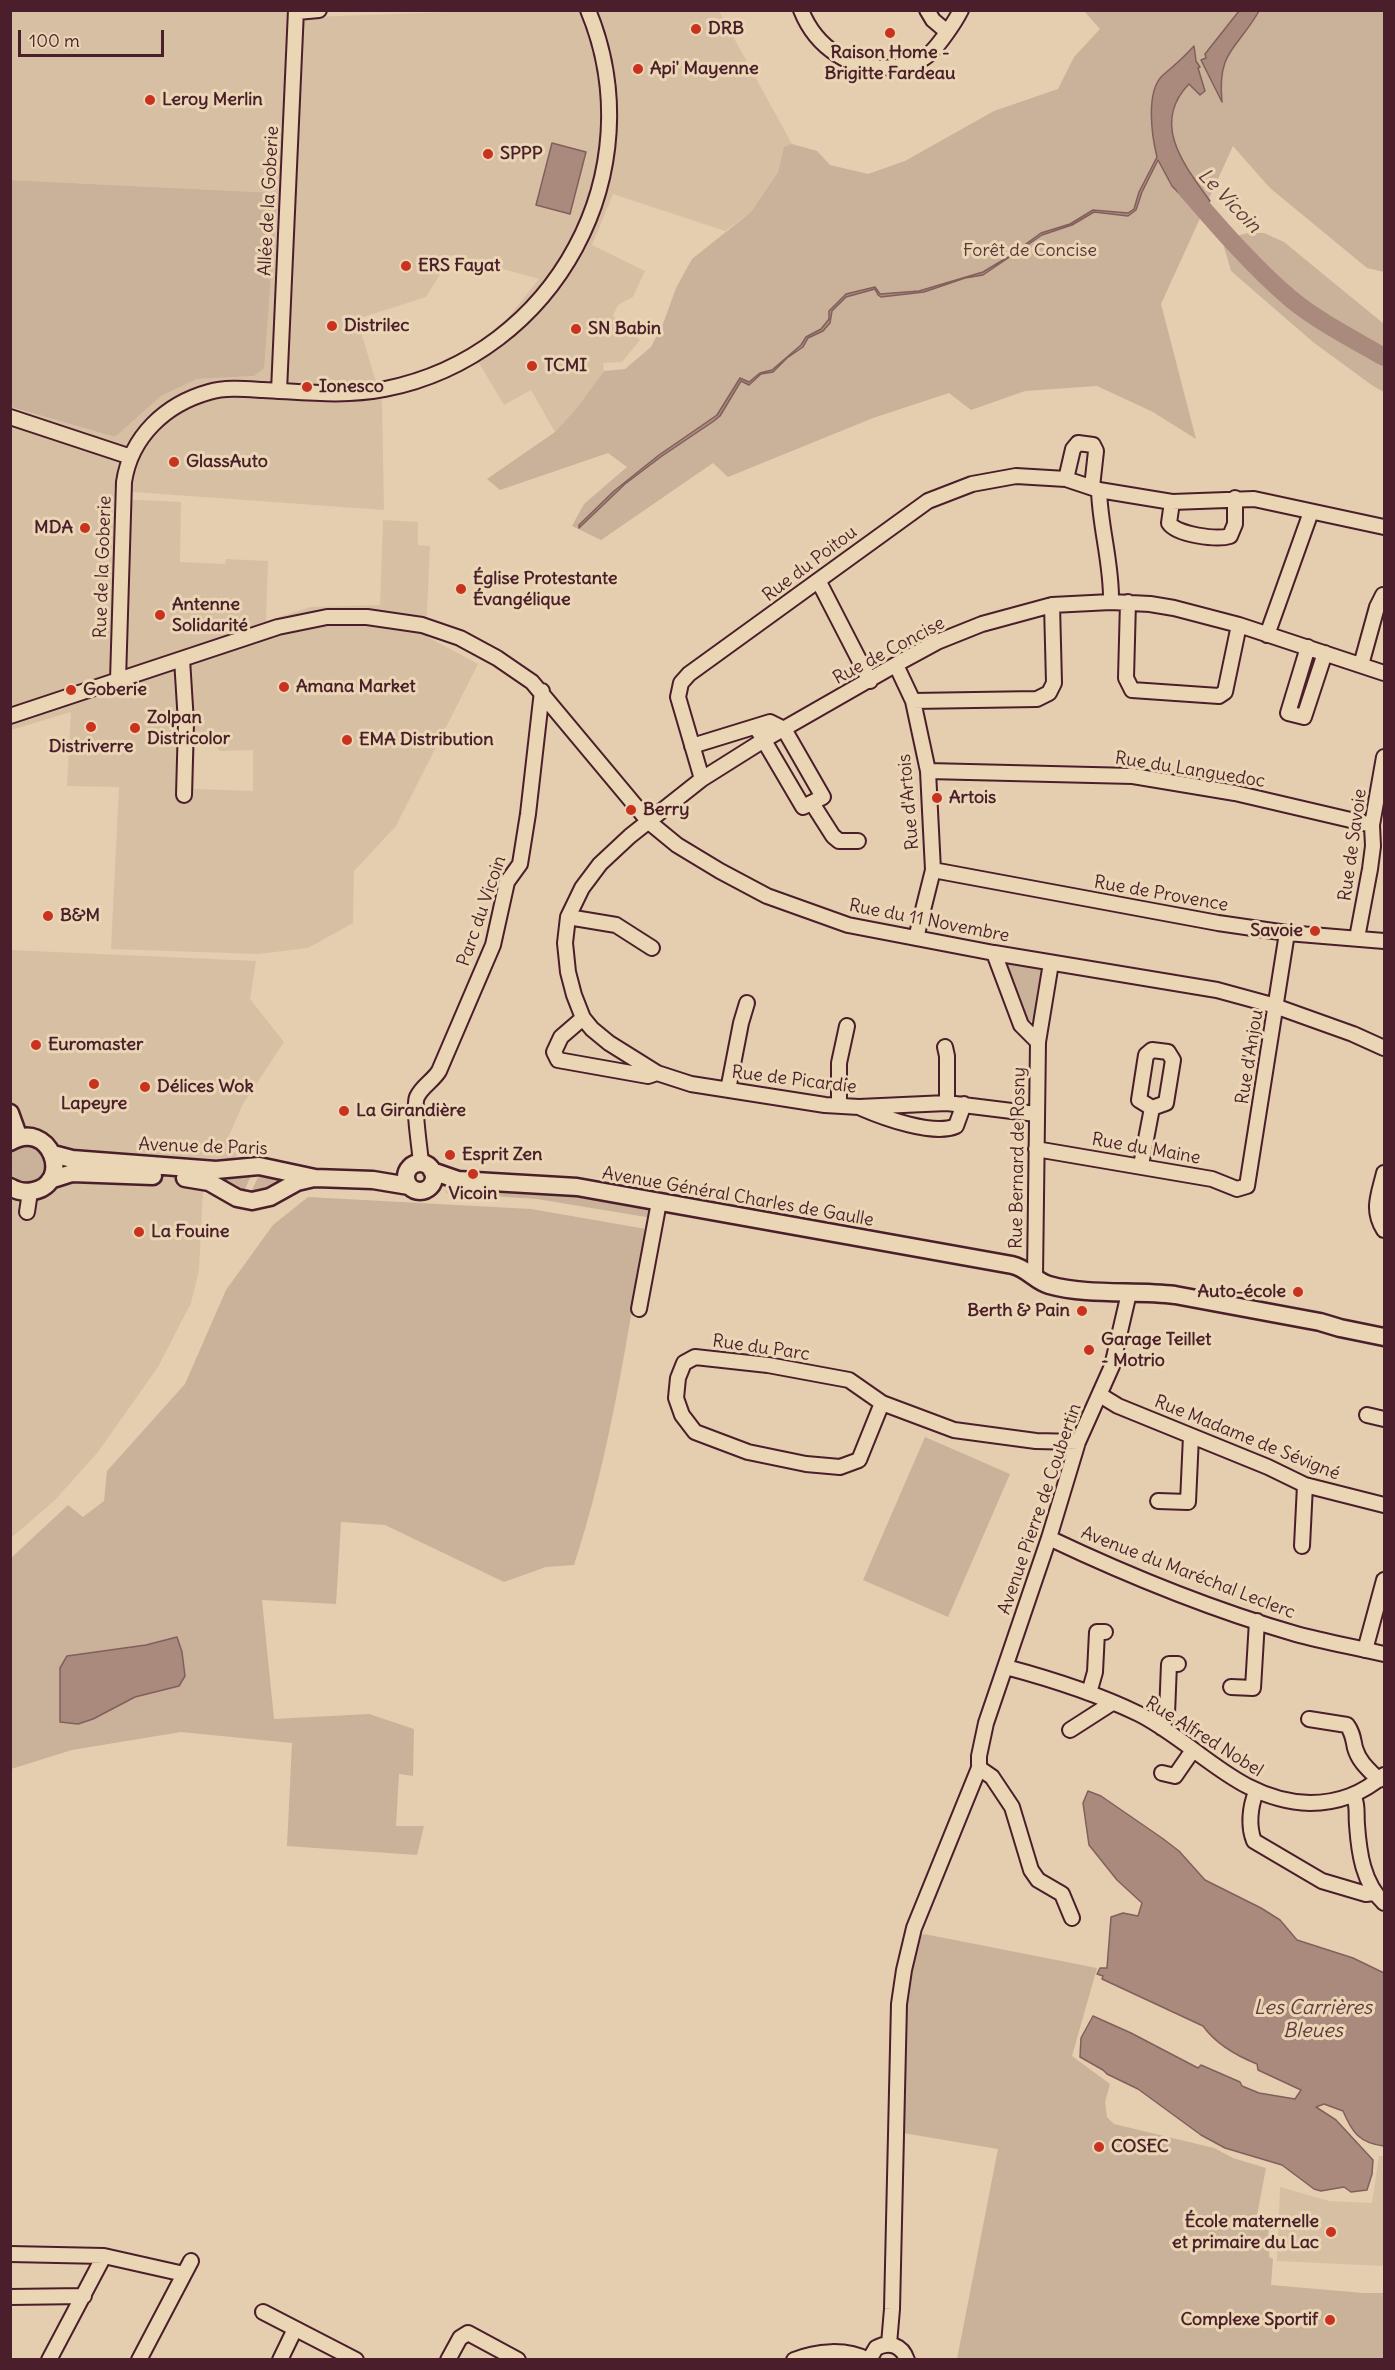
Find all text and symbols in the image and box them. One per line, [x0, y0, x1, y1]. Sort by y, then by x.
scale bar [21, 18, 166, 56]
place label: DRB [708, 18, 744, 40]
marker: DRB [689, 22, 703, 36]
marker: Raison Home - Brigitte Fardeau [883, 26, 897, 40]
text: 100 m [29, 29, 80, 52]
place label: Raison Home - Brigitte Fardeau [825, 42, 955, 84]
place label: Api' Mayenne [650, 58, 759, 80]
marker: Api' Mayenne [631, 62, 645, 76]
place label: Leroy Merlin [162, 89, 263, 111]
marker: Leroy Merlin [143, 93, 157, 107]
street label: Allée de la Goberie [254, 125, 284, 277]
place label: SPPP [500, 143, 542, 165]
marker: SPPP [481, 147, 495, 161]
water label: Le Vicoin [1193, 164, 1265, 238]
park label: Forêt de Concise [963, 240, 1097, 262]
place label: ERS Fayat [418, 255, 500, 277]
marker: ERS Fayat [399, 259, 413, 273]
place label: Distrilec [344, 315, 409, 337]
place label: SN Babin [588, 318, 661, 340]
marker: Distrilec [325, 319, 339, 333]
marker: SN Babin [569, 322, 583, 336]
place label: TCMI [544, 355, 587, 377]
marker: TCMI [525, 359, 539, 373]
place label: Ionesco [319, 376, 384, 398]
marker: Ionesco [300, 380, 314, 394]
place label: GlassAuto [186, 451, 268, 473]
marker: GlassAuto [167, 455, 181, 469]
street label: Rue de la Goberie [90, 495, 116, 639]
place label: MDA [34, 517, 73, 539]
marker: MDA [78, 521, 92, 535]
street label: Rue du Poitou [759, 522, 861, 606]
place label: Église Protestante Évangélique [473, 568, 618, 610]
marker: Église Protestante Évangélique [454, 582, 468, 596]
place label: Antenne Solidarité [172, 594, 248, 636]
marker: Antenne Solidarité [153, 608, 167, 622]
street label: Rue de Concise [829, 612, 949, 690]
place label: Amana Market [296, 676, 416, 698]
place label: Goberie [83, 679, 147, 701]
marker: Amana Market [277, 680, 291, 694]
marker: Goberie [64, 683, 78, 697]
place label: Zolpan Districolor [147, 707, 230, 750]
marker: Distriverre [84, 720, 98, 734]
marker: Zolpan Districolor [128, 721, 142, 735]
place label: EMA Distribution [359, 729, 494, 751]
marker: EMA Distribution [340, 733, 354, 747]
place label: Distriverre [49, 736, 133, 758]
street label: Rue du Languedoc [1113, 747, 1267, 793]
street label: Rue d'Artois [894, 753, 924, 851]
place label: Artois [949, 787, 996, 809]
street label: Rue de Savoie [1334, 788, 1372, 902]
marker: Artois [930, 791, 944, 805]
place label: Berry [643, 799, 689, 821]
marker: Berry [624, 803, 638, 817]
street label: Parc du Vicoin [453, 853, 511, 969]
street label: Rue de Provence [1092, 872, 1230, 916]
street label: Rue du 11 Novembre [847, 895, 1011, 947]
place label: B&M [60, 905, 100, 927]
marker: B&M [41, 909, 55, 923]
place label: Savoie [1250, 920, 1303, 942]
marker: Savoie [1308, 924, 1322, 938]
street label: Rue d'Anjou [1232, 1008, 1268, 1106]
place label: Euromaster [48, 1034, 143, 1056]
marker: Euromaster [29, 1038, 43, 1052]
street label: Rue de Picardie [730, 1062, 858, 1098]
street label: Rue Bernard de Rosny [1006, 1067, 1030, 1249]
place label: Délices Wok [157, 1076, 254, 1098]
marker: Lapeyre [87, 1077, 101, 1091]
marker: Délices Wok [138, 1080, 152, 1094]
place label: Lapeyre [61, 1093, 127, 1115]
place label: La Girandière [356, 1100, 466, 1122]
marker: La Girandière [337, 1104, 351, 1118]
street label: Rue du Maine [1090, 1129, 1202, 1169]
street label: Avenue de Paris [138, 1134, 268, 1160]
place label: Esprit Zen [462, 1144, 542, 1166]
marker: Esprit Zen [443, 1148, 457, 1162]
street label: Avenue Général Charles de Gaulle [601, 1162, 875, 1232]
marker: Vicoin [466, 1167, 480, 1181]
place label: Vicoin [449, 1183, 497, 1205]
place label: La Fouine [151, 1221, 229, 1243]
marker: La Fouine [132, 1225, 146, 1239]
place label: Auto-école [1197, 1281, 1286, 1303]
marker: Auto-école [1291, 1285, 1305, 1299]
place label: Berth & Pain [967, 1300, 1070, 1322]
marker: Berth & Pain [1075, 1304, 1089, 1318]
place label: Garage Teillet - Motrio [1101, 1329, 1211, 1372]
street label: Rue du Parc [711, 1330, 811, 1366]
marker: Garage Teillet - Motrio [1082, 1343, 1096, 1357]
street label: Rue Madame de Sévigné [1151, 1391, 1343, 1485]
street label: Avenue Pierre de Coubertin [994, 1401, 1086, 1617]
street label: Avenue du Maréchal Leclerc [1078, 1522, 1298, 1624]
street label: Rue Alfred Nobel [1141, 1692, 1267, 1782]
water label: Les Carrières Bleues [1254, 1996, 1372, 2043]
place label: COSEC [1111, 2136, 1169, 2158]
marker: COSEC [1092, 2140, 1106, 2154]
place label: École maternelle et primaire du Lac [1172, 2211, 1319, 2254]
marker: École maternelle et primaire du Lac [1324, 2225, 1338, 2239]
place label: Complexe Sportif [1180, 2309, 1318, 2331]
marker: Complexe Sportif [1323, 2313, 1337, 2327]

